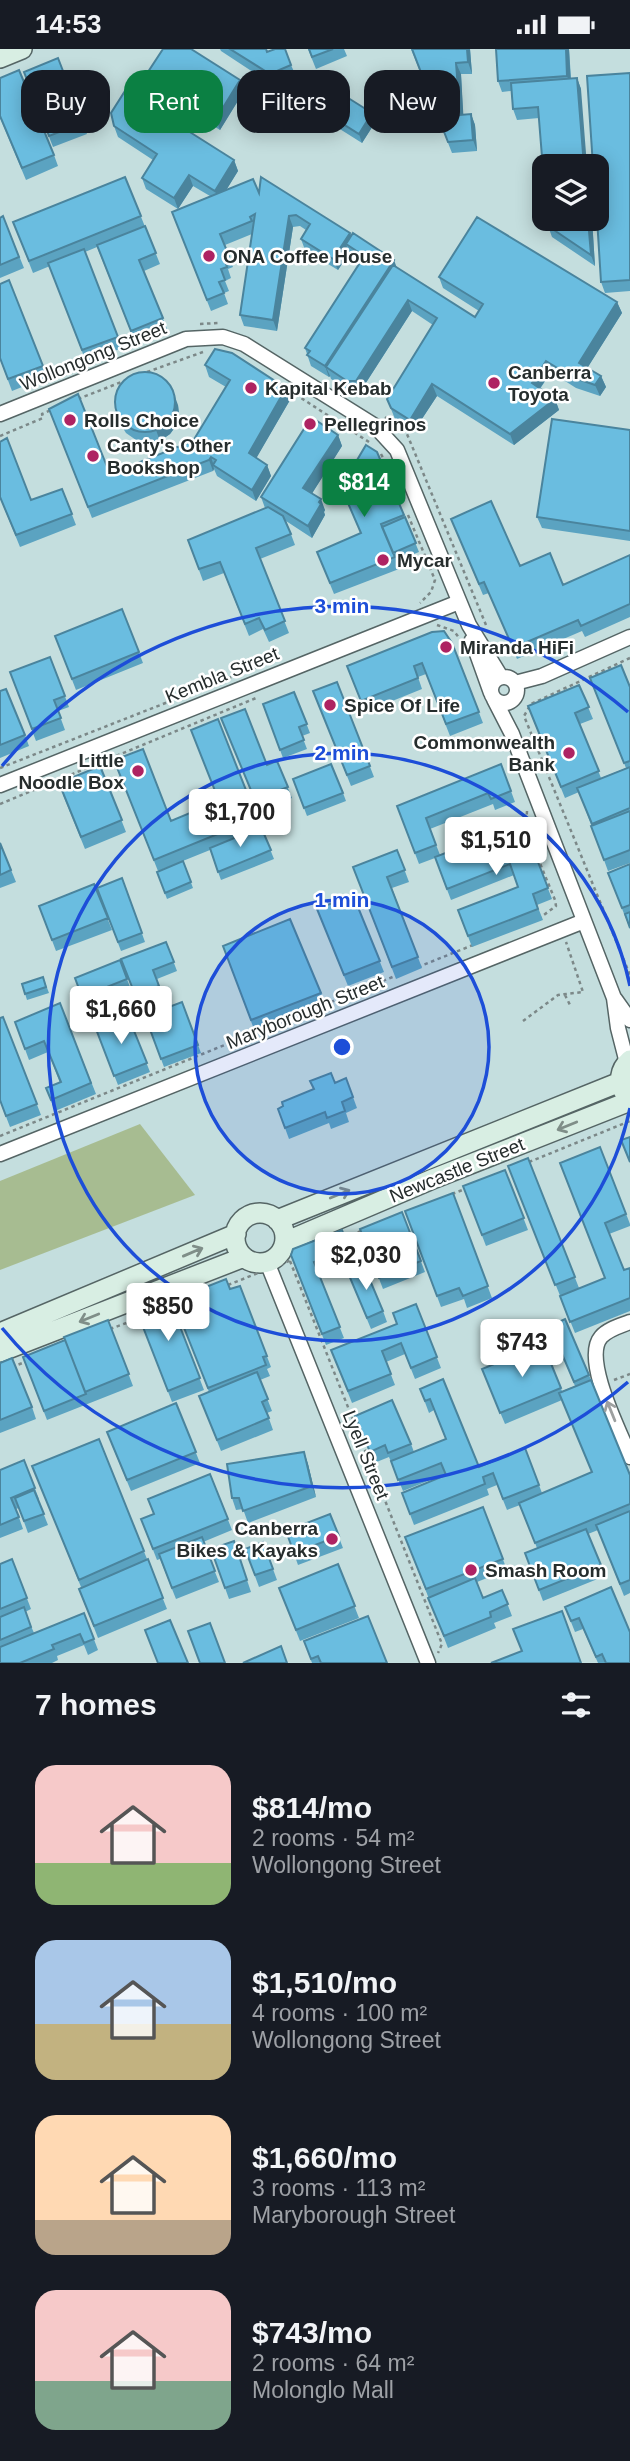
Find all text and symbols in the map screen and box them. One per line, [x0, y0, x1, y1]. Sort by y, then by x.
text: 14:53 [35, 9, 102, 39]
chip: Buy [21, 70, 110, 133]
chip: Rent [124, 70, 223, 133]
chip: Filters [237, 70, 350, 133]
chip: New [364, 70, 460, 133]
map controls [532, 154, 609, 231]
button: layers [532, 154, 609, 231]
place label: ONA Coffee House [223, 246, 392, 267]
marker: ONA Coffee House [201, 248, 217, 264]
street label: Wollongong Street [17, 317, 170, 395]
place label: Canberra Toyota [508, 362, 592, 405]
marker: Canberra Toyota [486, 375, 502, 391]
place label: Kapital Kebab [265, 378, 392, 399]
marker: Kapital Kebab [243, 380, 259, 396]
place label: Rolls Choice [84, 410, 199, 431]
marker: Rolls Choice [62, 412, 78, 428]
place label: Pellegrinos [324, 414, 426, 435]
marker: Pellegrinos [302, 416, 318, 432]
place label: Canty's Other Bookshop [107, 435, 231, 478]
marker: Canty's Other Bookshop [85, 448, 101, 464]
pin: $814 [323, 459, 405, 519]
text: $814 [338, 469, 390, 495]
place label: Mycar [397, 550, 453, 571]
marker: Mycar [375, 552, 391, 568]
text: 3 min [315, 594, 369, 617]
place label: Miranda HiFi [460, 637, 574, 658]
marker: Miranda HiFi [438, 639, 454, 655]
street label: Kembla Street [162, 642, 282, 707]
place label: Spice Of Life [344, 695, 460, 716]
marker: Spice Of Life [322, 697, 338, 713]
place label: Commonwealth Bank [414, 732, 555, 775]
text: 2 min [315, 741, 369, 764]
marker: Commonwealth Bank [561, 745, 577, 761]
place label: Little Noodle Box [18, 750, 124, 793]
marker: Little Noodle Box [130, 763, 146, 779]
pin: $1,700 [183, 789, 297, 849]
text: $1,700 [205, 799, 275, 825]
pin: $1,510 [439, 817, 553, 877]
text: $1,510 [461, 827, 531, 853]
text: 1 min [315, 888, 369, 911]
street label: Maryborough Street [223, 971, 387, 1053]
pin: $1,660 [64, 986, 178, 1046]
text: $1,660 [86, 996, 156, 1022]
centre of rings [330, 1035, 354, 1059]
one-way arrow [556, 1120, 578, 1133]
street label: Newcastle Street [386, 1133, 528, 1207]
one-way arrow [329, 1187, 351, 1200]
pin: $2,030 [309, 1233, 423, 1292]
text: $2,030 [331, 1242, 401, 1268]
one-way arrow [181, 1245, 203, 1258]
pin: $850 [127, 1283, 209, 1343]
text: $850 [142, 1293, 194, 1319]
one-way arrow [79, 1312, 101, 1325]
pin: $743 [481, 1319, 563, 1379]
text: $743 [496, 1329, 548, 1355]
one-way arrow [604, 1400, 617, 1422]
street label: Lyell Street [339, 1407, 394, 1503]
place label: Canberra Bikes & Kayaks [176, 1518, 318, 1561]
marker: Canberra Bikes & Kayaks [324, 1531, 340, 1547]
place label: Smash Room [485, 1560, 606, 1581]
marker: Smash Room [463, 1562, 479, 1578]
icon: filters [557, 1686, 595, 1724]
text: 7 homes [35, 1688, 157, 1721]
text: $814/mo [252, 1791, 372, 1824]
icon: home [91, 1793, 175, 1877]
text: 2 rooms · 54 m² [252, 1825, 414, 1851]
text: Wollongong Street [252, 1852, 441, 1878]
text: $1,510/mo [252, 1966, 397, 1999]
icon: home [91, 1968, 175, 2052]
text: 4 rooms · 100 m² [252, 2000, 427, 2026]
text: Wollongong Street [252, 2027, 441, 2053]
text: $1,660/mo [252, 2141, 397, 2174]
icon: home [91, 2143, 175, 2227]
text: 3 rooms · 113 m² [252, 2175, 425, 2201]
text: Maryborough Street [252, 2202, 455, 2228]
text: $743/mo [252, 2316, 372, 2349]
icon: home [91, 2318, 175, 2402]
text: 2 rooms · 64 m² [252, 2350, 414, 2376]
text: Molonglo Mall [252, 2377, 394, 2403]

